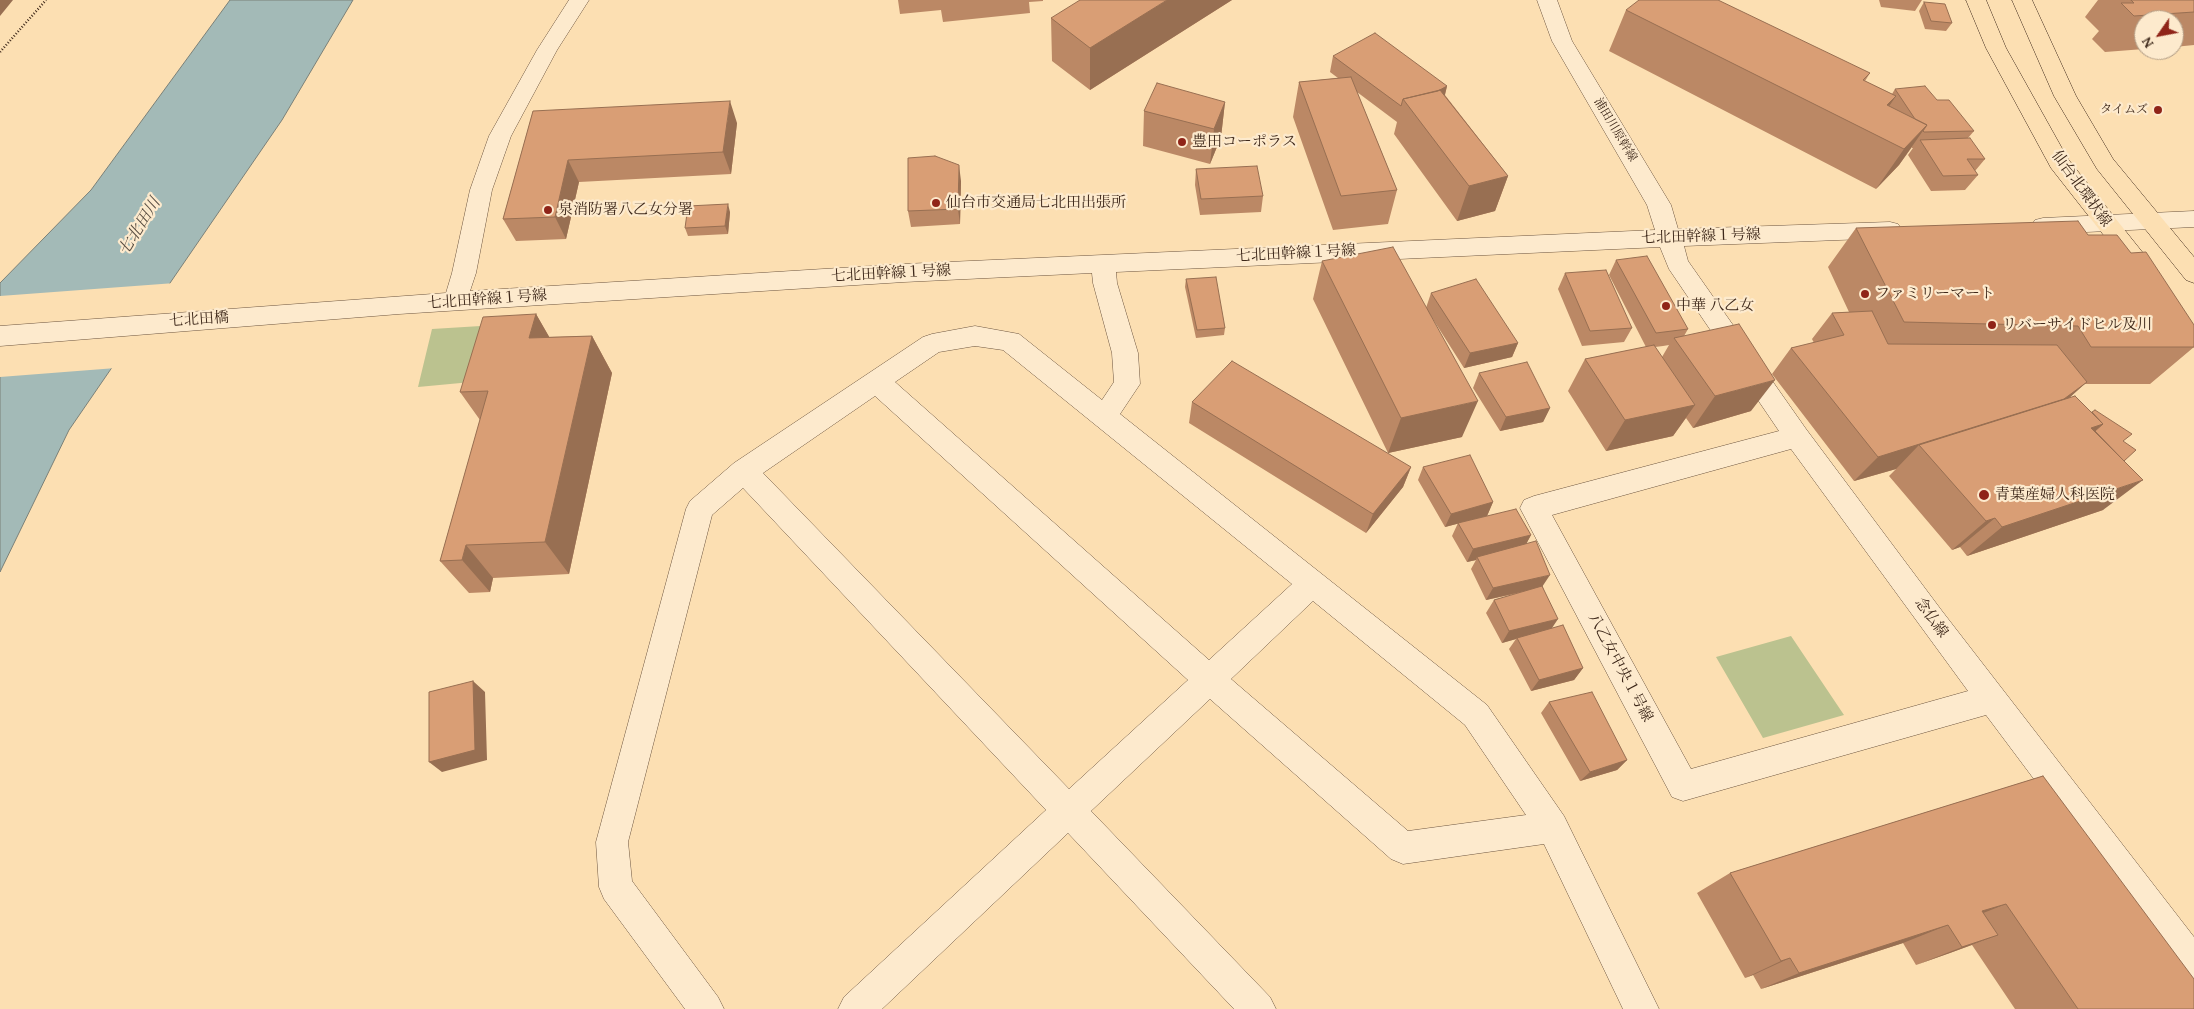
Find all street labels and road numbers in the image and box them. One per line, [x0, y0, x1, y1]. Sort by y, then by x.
street label: 浦田川原幹線 [1590, 95, 1640, 165]
street label: 仙台北環状線 [2047, 147, 2115, 231]
street label: 七北田幹線１号線 [1641, 226, 1761, 248]
street label: 七北田幹線１号線 [1236, 242, 1356, 266]
street label: 七北田幹線１号線 [831, 262, 951, 286]
street label: 七北田幹線１号線 [427, 287, 547, 313]
street label: 七北田橋 [168, 309, 230, 331]
street label: 念仏線 [1910, 595, 1952, 641]
street label: 八乙女中央１号線 [1584, 611, 1656, 725]

